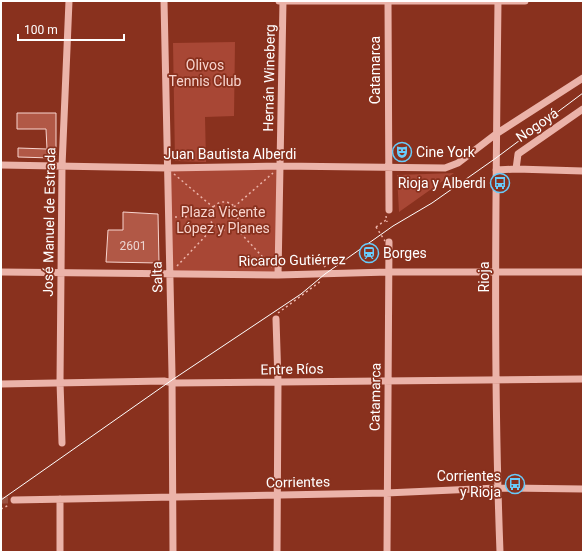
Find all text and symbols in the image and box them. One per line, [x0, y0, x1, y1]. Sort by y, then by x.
scale bar [18, 16, 124, 42]
text: 100 m [24, 23, 58, 37]
street label: Hernán Wineberg [260, 24, 278, 132]
street label: Catamarca [367, 36, 383, 104]
park label: Olivos Tennis Club [169, 57, 242, 89]
street label: Nogoyá [513, 105, 561, 145]
theatre icon: Cine York [391, 141, 413, 163]
place label: Cine York [416, 144, 476, 160]
street label: Juan Bautista Alberdi [164, 146, 296, 162]
street label: José Manuel de Estrada [40, 147, 58, 297]
bus stop icon: Rioja y Alberdi [489, 172, 511, 194]
place label: Rioja y Alberdi [398, 175, 486, 191]
park label: Plaza Vicente López y Planes [176, 204, 270, 236]
house number: 2601 [120, 239, 146, 253]
station icon: Borges [358, 242, 380, 264]
place label: Borges [383, 245, 427, 261]
street label: Ricardo Gutiérrez [238, 251, 346, 269]
street label: Salta [148, 261, 166, 293]
street label: Rioja [476, 262, 492, 292]
street label: Entre Ríos [260, 360, 324, 378]
street label: Catamarca [366, 363, 384, 431]
place label: Corrientes y Rioja [437, 468, 501, 500]
street label: Corrientes [266, 473, 330, 491]
bus stop icon: Corrientes y Rioja [504, 473, 526, 495]

